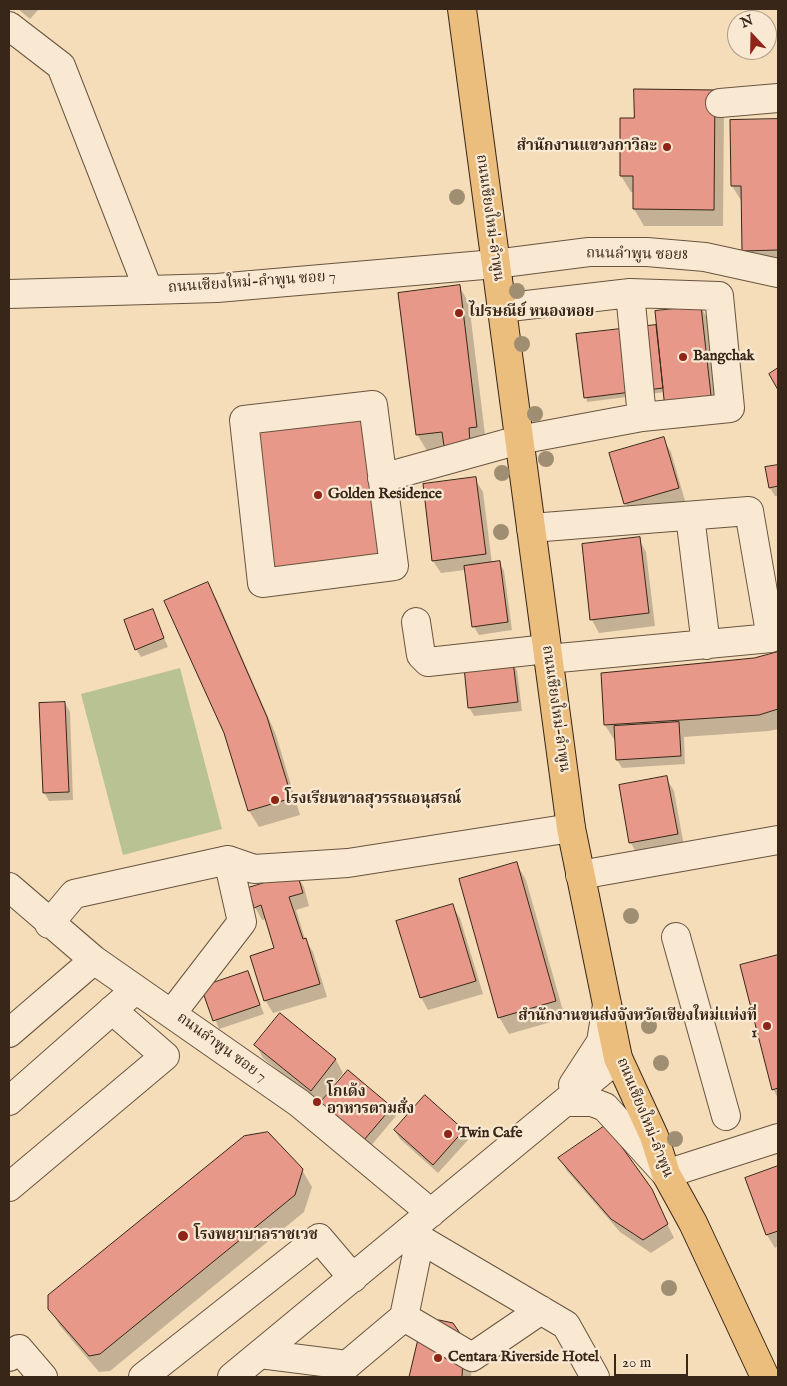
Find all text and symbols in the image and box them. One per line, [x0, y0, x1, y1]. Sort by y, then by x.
north arrow [727, 10, 777, 60]
text: N [738, 11, 756, 33]
place label: สำนักงานแขวงกาวิละ [517, 138, 657, 156]
marker: สำนักงานแขวงกาวิละ [661, 141, 673, 153]
street label: ถนนเชียงใหม่-ลำพูน [471, 153, 507, 283]
street label: ถนนลำพูน ซอย8 [586, 245, 688, 265]
street label: ถนนเชียงใหม่-ลำพูน ซอย 7 [167, 268, 337, 298]
place label: ไปรษณีย์ หนองหอย [469, 304, 594, 322]
marker: ไปรษณีย์ หนองหอย [453, 307, 465, 319]
place label: Bangchak [693, 348, 754, 366]
marker: Bangchak [677, 351, 689, 363]
place label: Golden Residence [328, 486, 442, 504]
marker: Golden Residence [312, 489, 324, 501]
street label: ถนนเชียงใหม่-ลำพูน [537, 644, 573, 774]
place label: โรงเรียนขาลสุวรรณอนุสรณ์ [285, 791, 461, 809]
marker: โรงเรียนขาลสุวรรณอนุสรณ์ [269, 794, 281, 806]
place label: สำนักงานขนส่งจังหวัดเชียงใหม่แห่งที่ 1 [518, 1008, 757, 1043]
street label: ถนนลำพูน ซอย 7 [173, 1009, 269, 1087]
marker: สำนักงานขนส่งจังหวัดเชียงใหม่แห่งที่ 1 [761, 1020, 773, 1032]
street label: ถนนเชียงใหม่-ลำพูน [612, 1055, 676, 1181]
place label: โกเด้ง อาหารตามสั่ง [327, 1084, 414, 1119]
marker: โกเด้ง อาหารตามสั่ง [311, 1096, 323, 1108]
place label: Twin Cafe [458, 1125, 522, 1143]
marker: Twin Cafe [442, 1128, 454, 1140]
place label: โรงพยาบาลราชเวช [194, 1227, 318, 1245]
marker: โรงพยาบาลราชเวช [176, 1229, 190, 1243]
scale bar [617, 1344, 691, 1376]
place label: Centara Riverside Hotel [448, 1349, 599, 1367]
marker: Centara Riverside Hotel [432, 1352, 444, 1364]
text: 20 m [622, 1353, 651, 1372]

